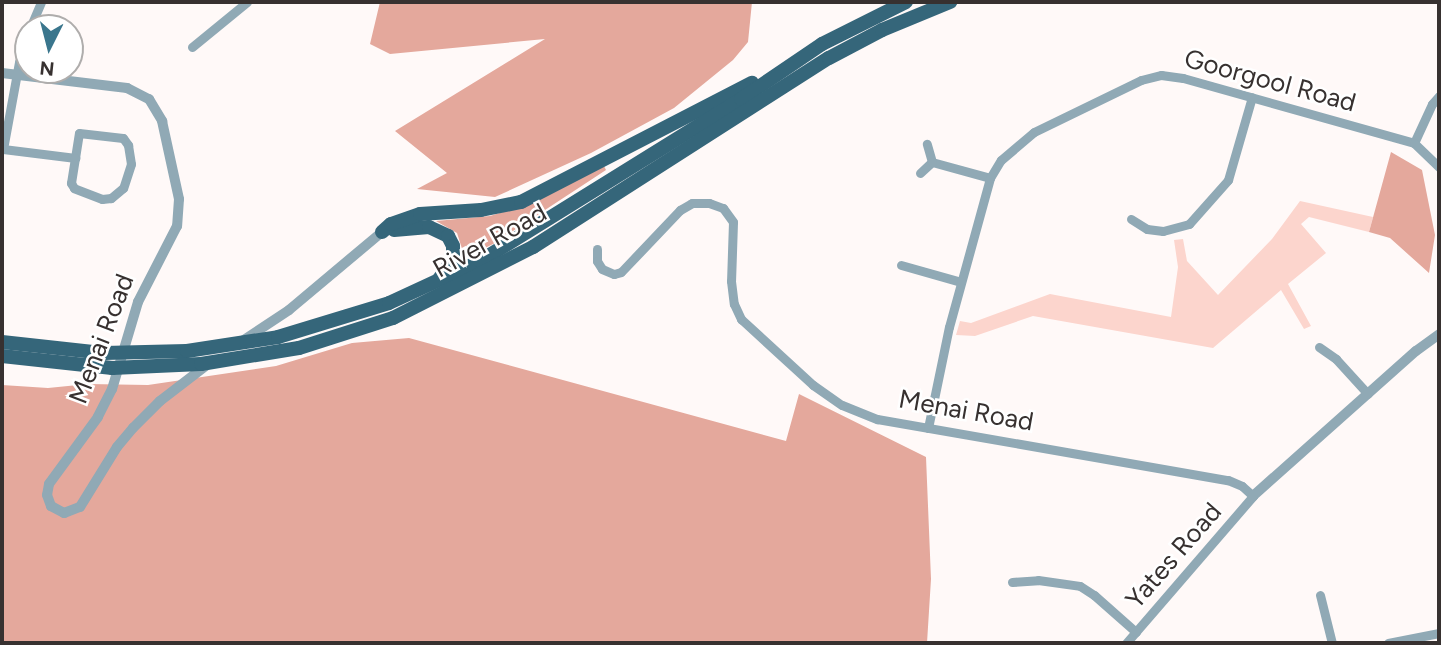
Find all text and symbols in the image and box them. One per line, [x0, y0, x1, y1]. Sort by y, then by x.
north arrow [14, 14, 84, 84]
street label: Goorgool Road [1181, 43, 1359, 119]
text: N [38, 56, 55, 81]
street label: River Road [428, 197, 552, 285]
street label: Menai Road [63, 270, 141, 408]
street label: Menai Road [896, 384, 1036, 438]
street label: Yates Road [1120, 497, 1228, 615]

